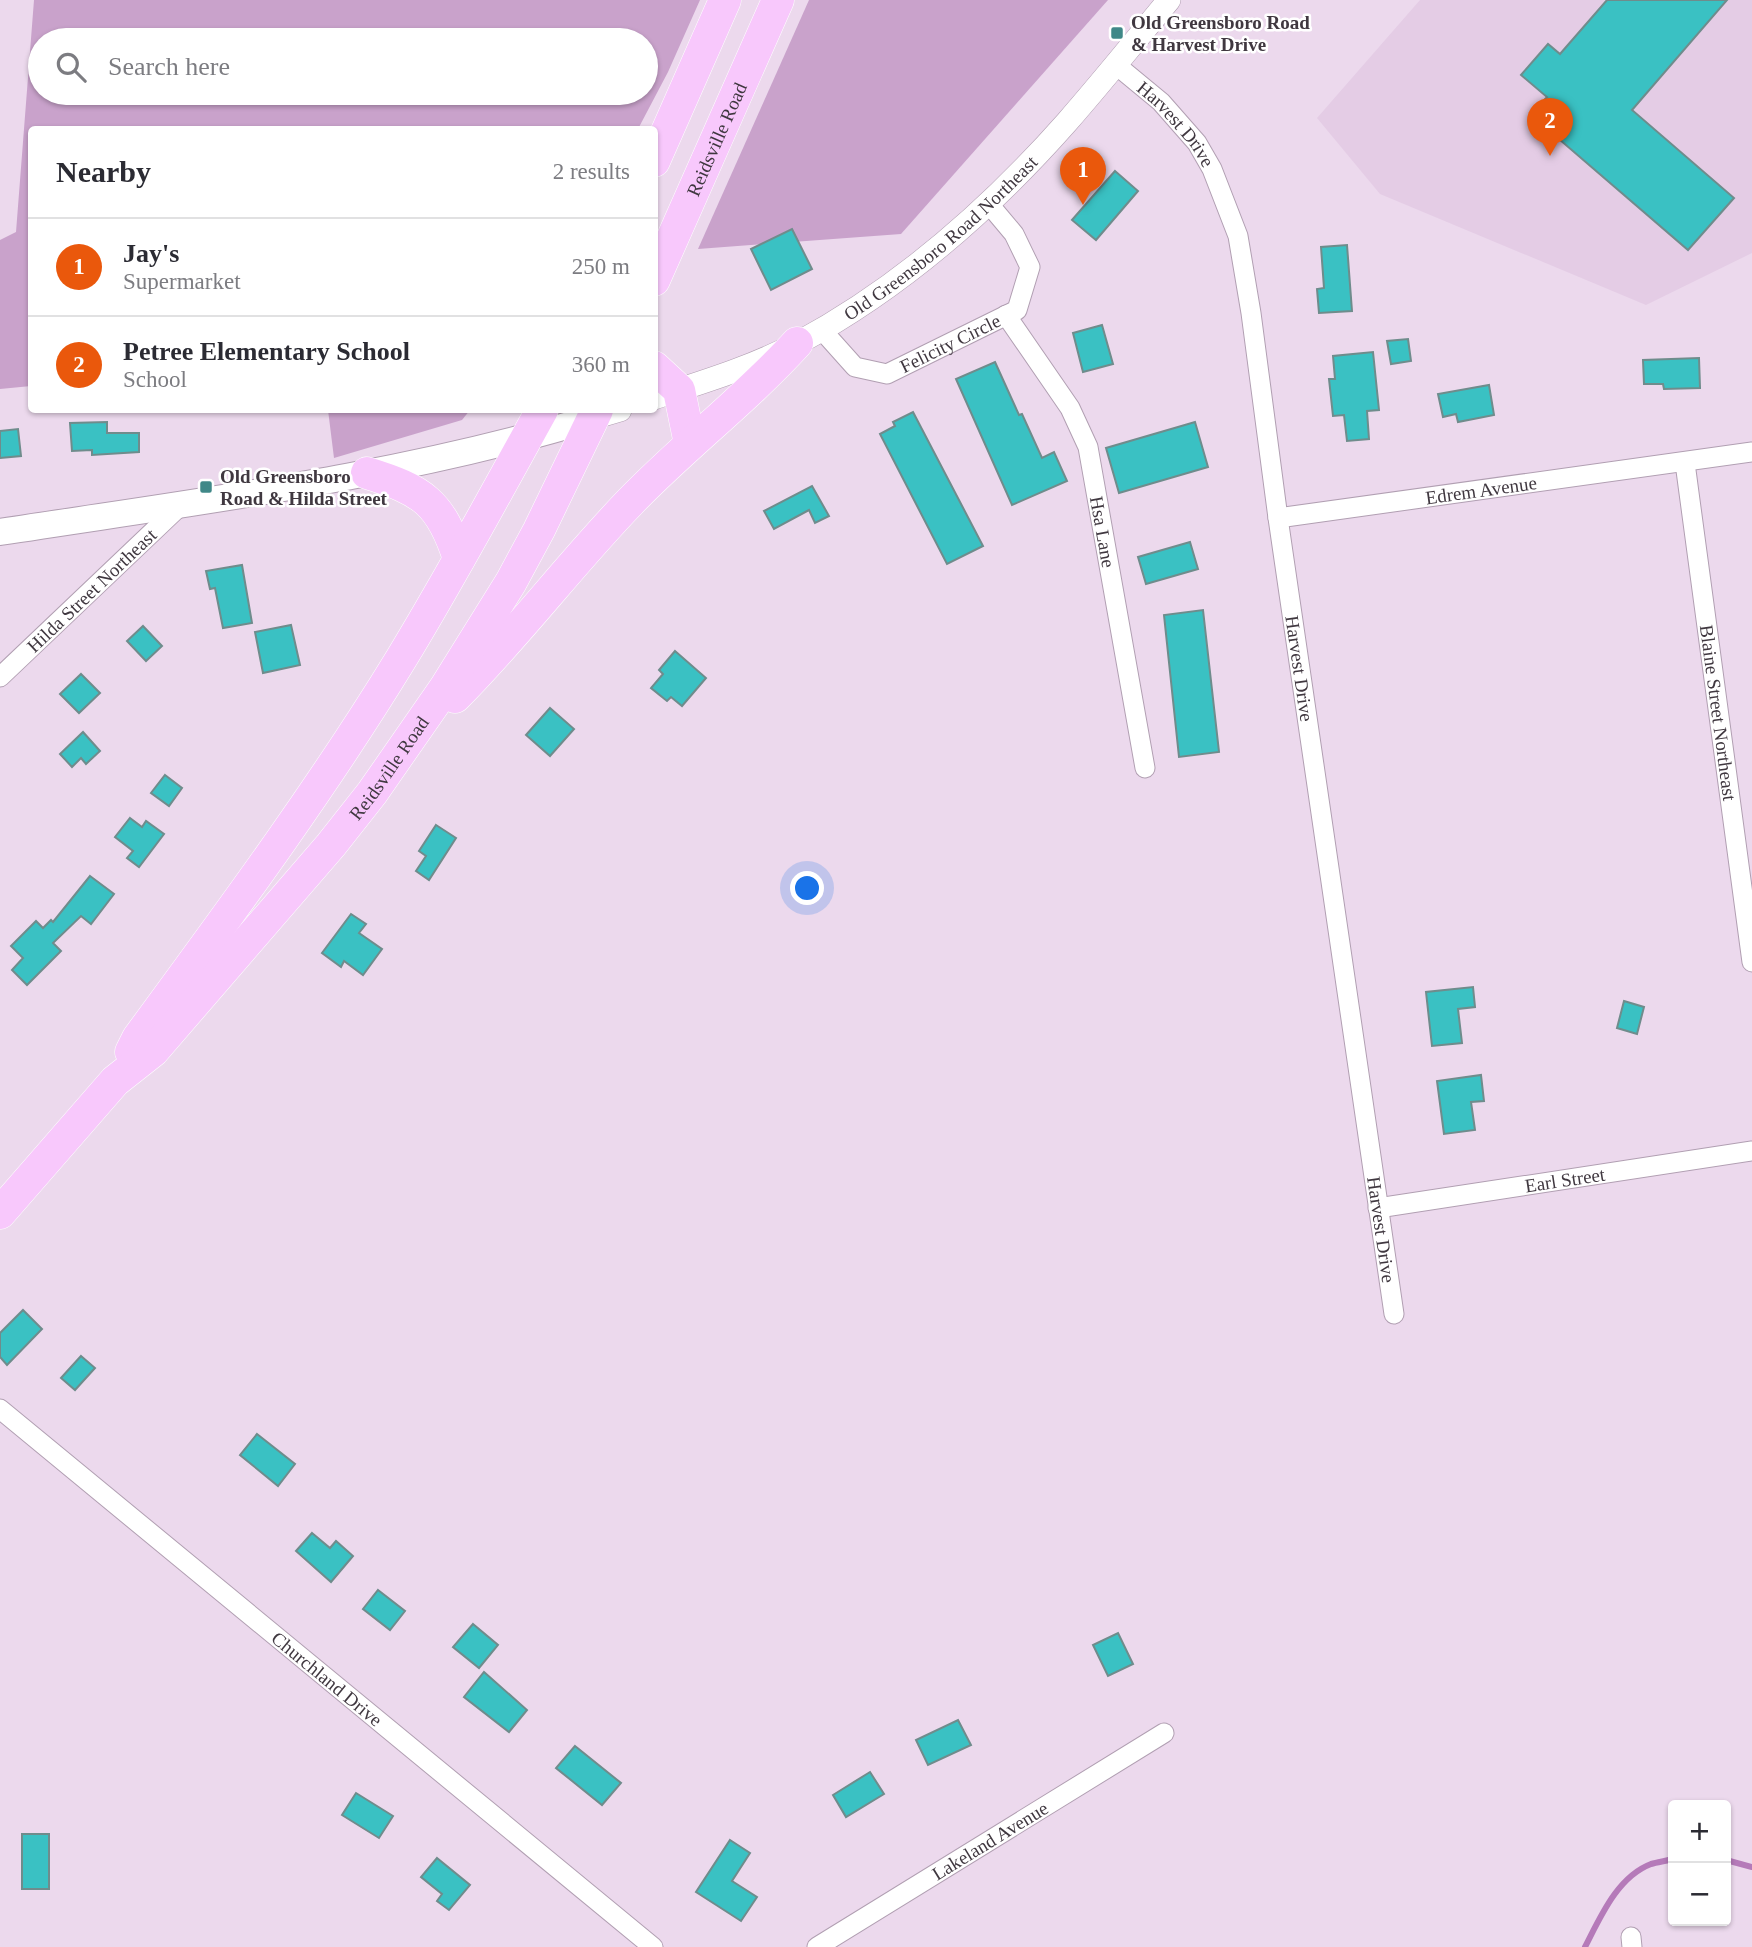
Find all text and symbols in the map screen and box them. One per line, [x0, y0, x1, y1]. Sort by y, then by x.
place label: Old Greensboro Road & Harvest Drive [1131, 12, 1310, 55]
marker: Old Greensboro Road & Harvest Drive [1109, 25, 1125, 41]
search box [28, 28, 658, 105]
icon: search [52, 48, 90, 86]
text: Search here [108, 52, 230, 81]
street label: Harvest Drive [1133, 77, 1219, 170]
street label: Reidsville Road [682, 79, 751, 199]
pin: 2 [1527, 98, 1573, 156]
pin: 1 [1060, 147, 1106, 205]
street label: Old Greensboro Road Northeast [840, 151, 1042, 324]
text: Nearby [56, 155, 151, 188]
text: 2 results [553, 159, 630, 184]
text: Jay's [123, 239, 179, 268]
text: 1 [73, 254, 85, 279]
text: 250 m [572, 254, 630, 279]
text: Supermarket [123, 269, 241, 294]
street label: Felicity Circle [896, 309, 1004, 377]
text: Petree Elementary School [123, 337, 410, 366]
text: 2 [73, 352, 85, 377]
text: 360 m [572, 352, 630, 377]
text: School [123, 367, 187, 392]
place label: Old Greensboro Road & Hilda Street [220, 466, 388, 509]
street label: Edrem Avenue [1424, 472, 1538, 508]
marker: Old Greensboro Road & Hilda Street [198, 479, 214, 495]
street label: Hsa Lane [1086, 494, 1120, 569]
street label: Hilda Street Northeast [22, 524, 161, 656]
street label: Harvest Drive [1282, 614, 1318, 723]
street label: Blaine Street Northeast [1696, 623, 1741, 803]
street label: Reidsville Road [345, 712, 433, 824]
your location [790, 871, 824, 905]
street label: Earl Street [1523, 1163, 1607, 1196]
street label: Harvest Drive [1364, 1175, 1400, 1284]
street label: Churchland Drive [268, 1627, 387, 1730]
street label: Lakeland Avenue [928, 1797, 1052, 1884]
map controls [1668, 1800, 1731, 1926]
button: + [1668, 1800, 1731, 1863]
button: − [1668, 1863, 1731, 1926]

